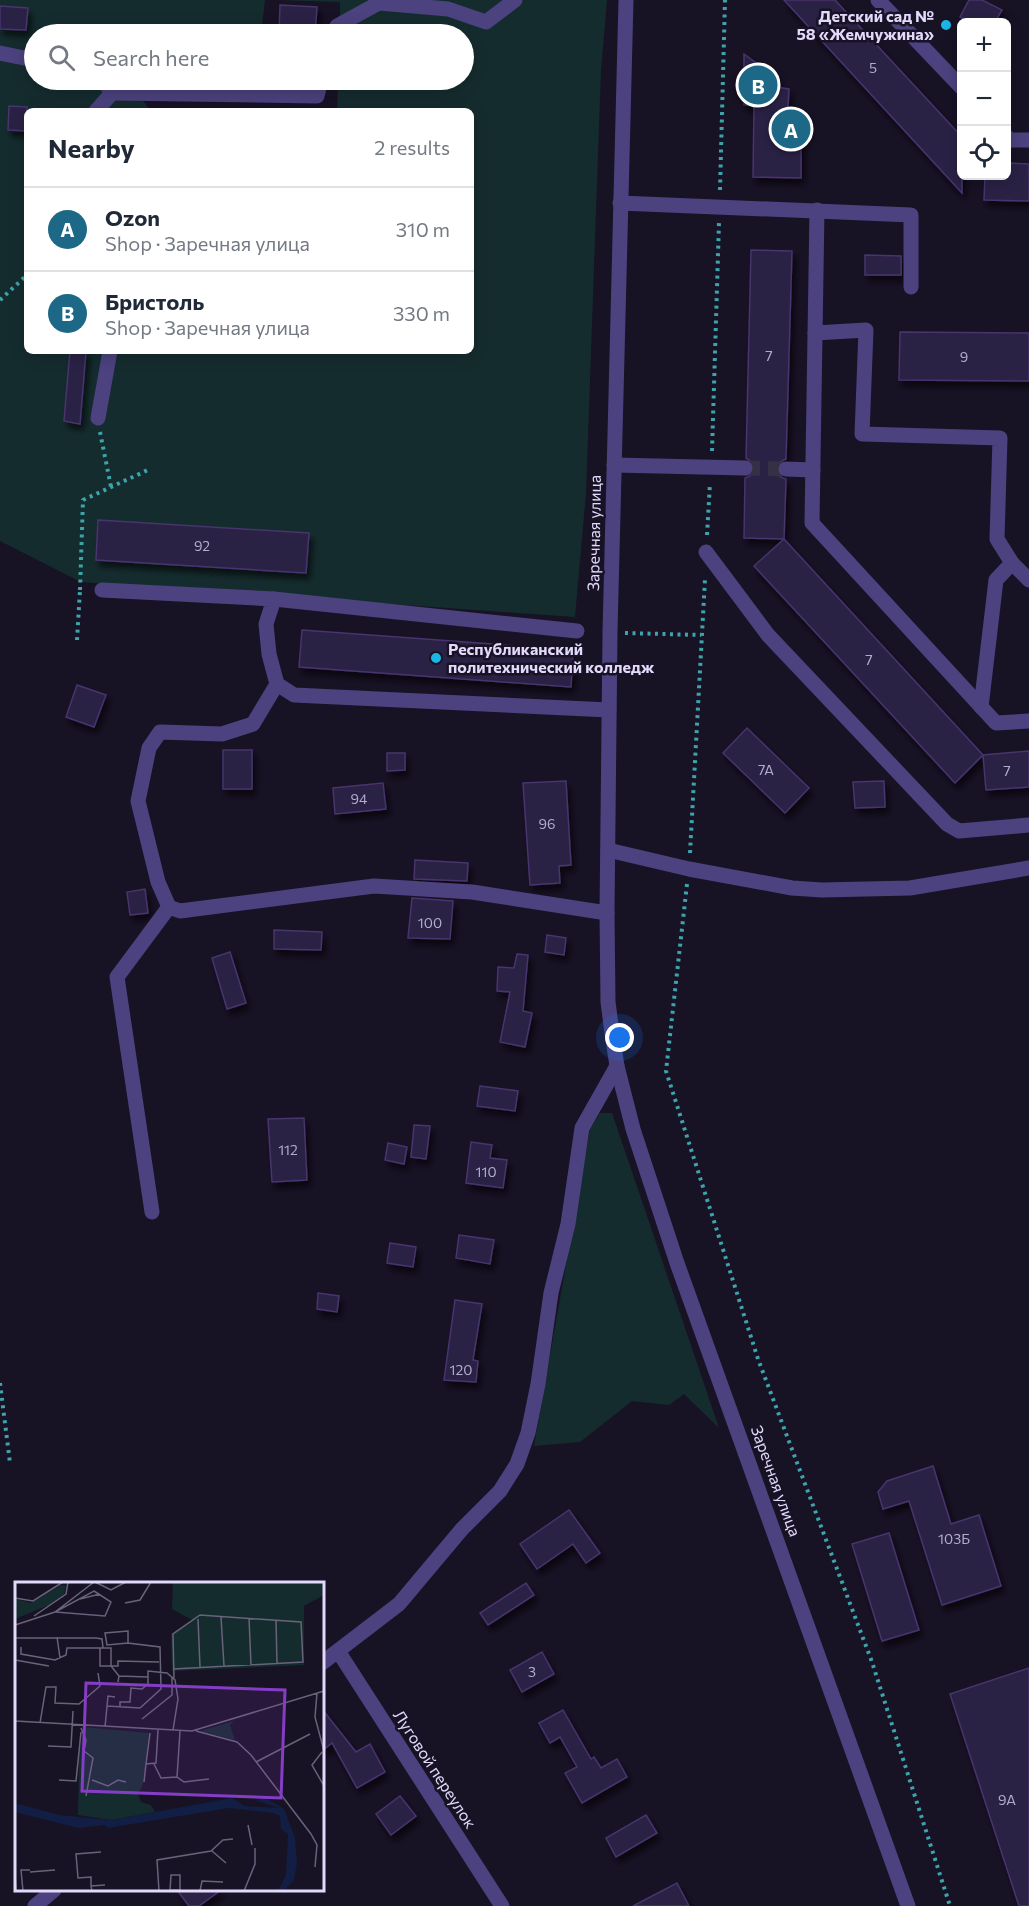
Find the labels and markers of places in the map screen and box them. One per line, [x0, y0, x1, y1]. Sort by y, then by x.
place label: Детский сад № 58 «Жемчужина» [797, 6, 934, 43]
marker: Детский сад № 58 «Жемчужина» [939, 18, 953, 32]
pin: B [738, 62, 777, 107]
pin: A [772, 106, 810, 152]
place label: Республиканский политехнический колледж [448, 639, 655, 676]
marker: Республиканский политехнический колледж [429, 651, 443, 665]

